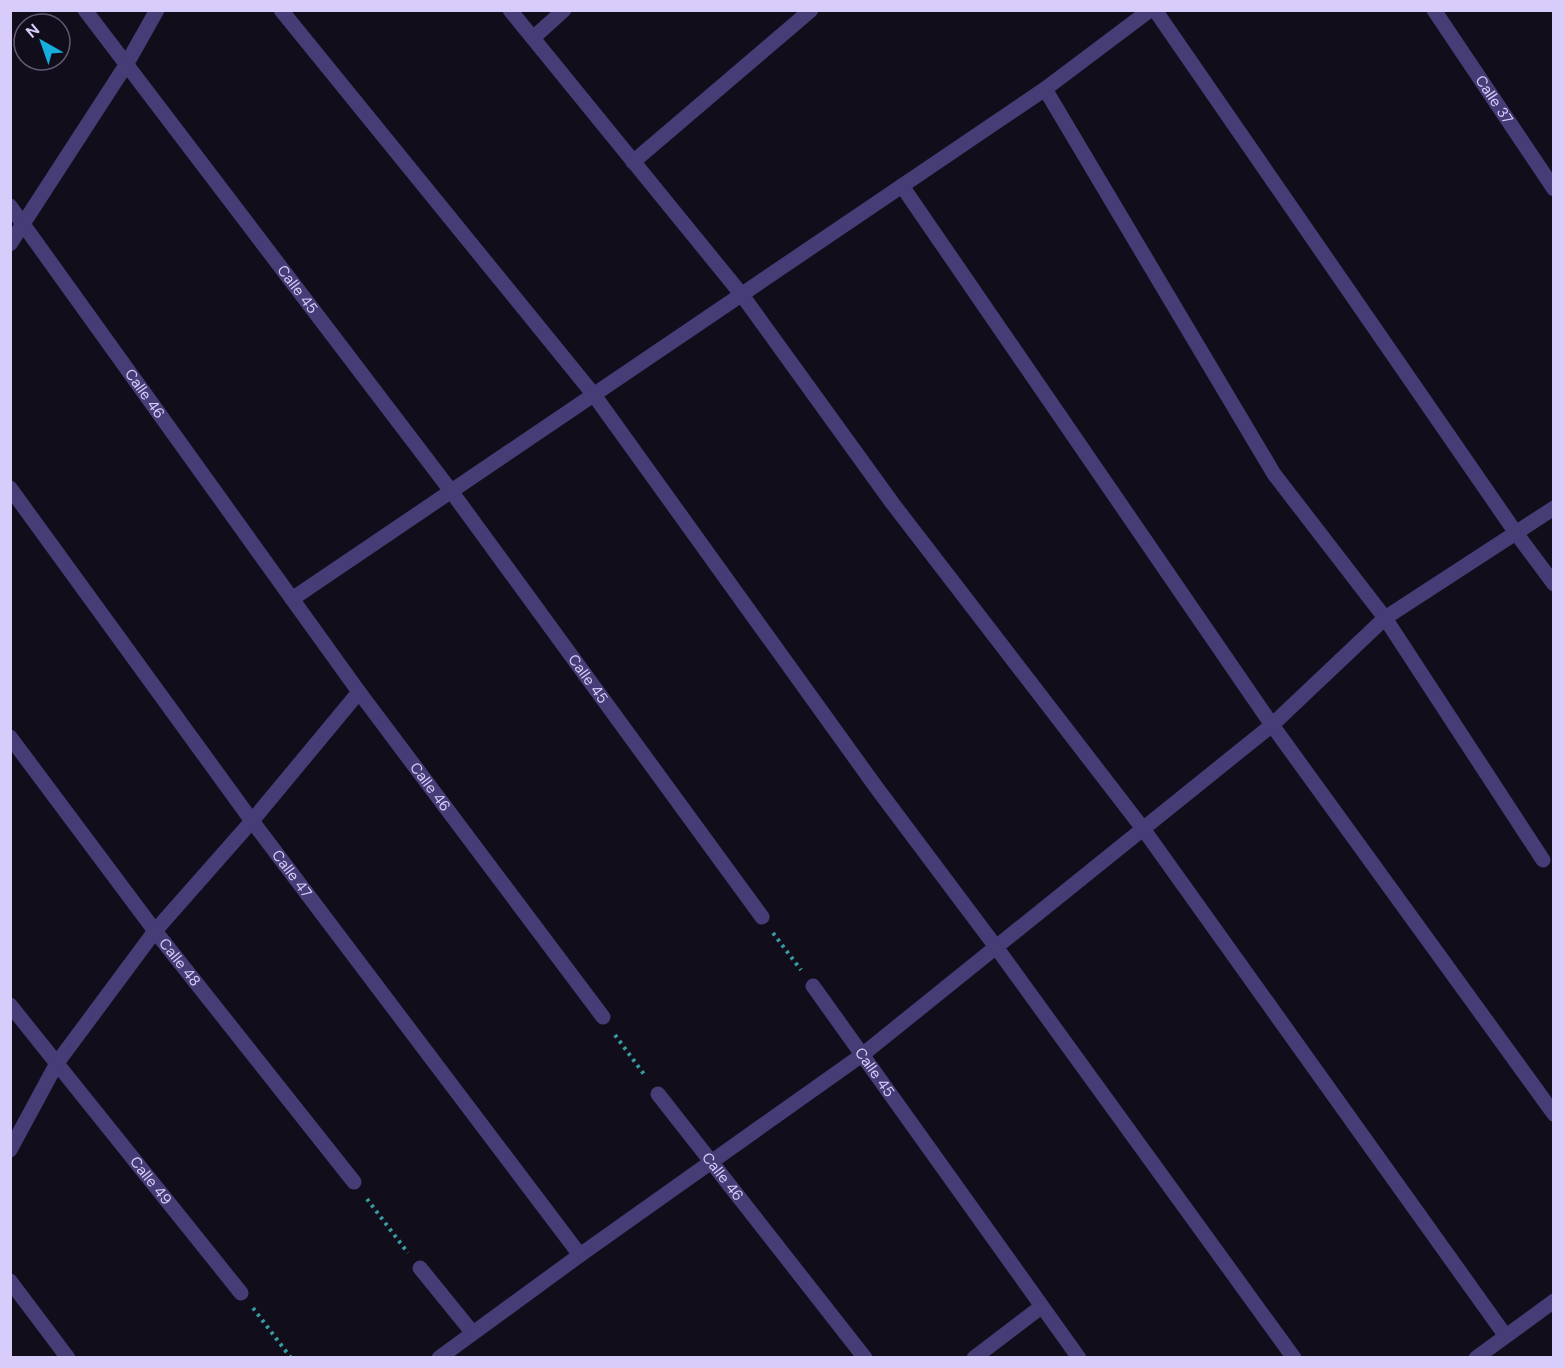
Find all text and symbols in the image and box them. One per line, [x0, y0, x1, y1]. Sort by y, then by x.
north arrow [12, 12, 72, 72]
text: N [21, 19, 44, 43]
street label: Calle 37 [1471, 71, 1518, 128]
street label: Calle 45 [272, 261, 323, 318]
street label: Calle 46 [120, 365, 169, 423]
street label: Calle 45 [563, 650, 613, 708]
street label: Calle 46 [405, 758, 455, 816]
street label: Calle 47 [267, 846, 317, 902]
street label: Calle 48 [154, 934, 205, 991]
street label: Calle 45 [850, 1043, 899, 1101]
street label: Calle 46 [697, 1148, 748, 1205]
street label: Calle 49 [125, 1152, 176, 1209]

